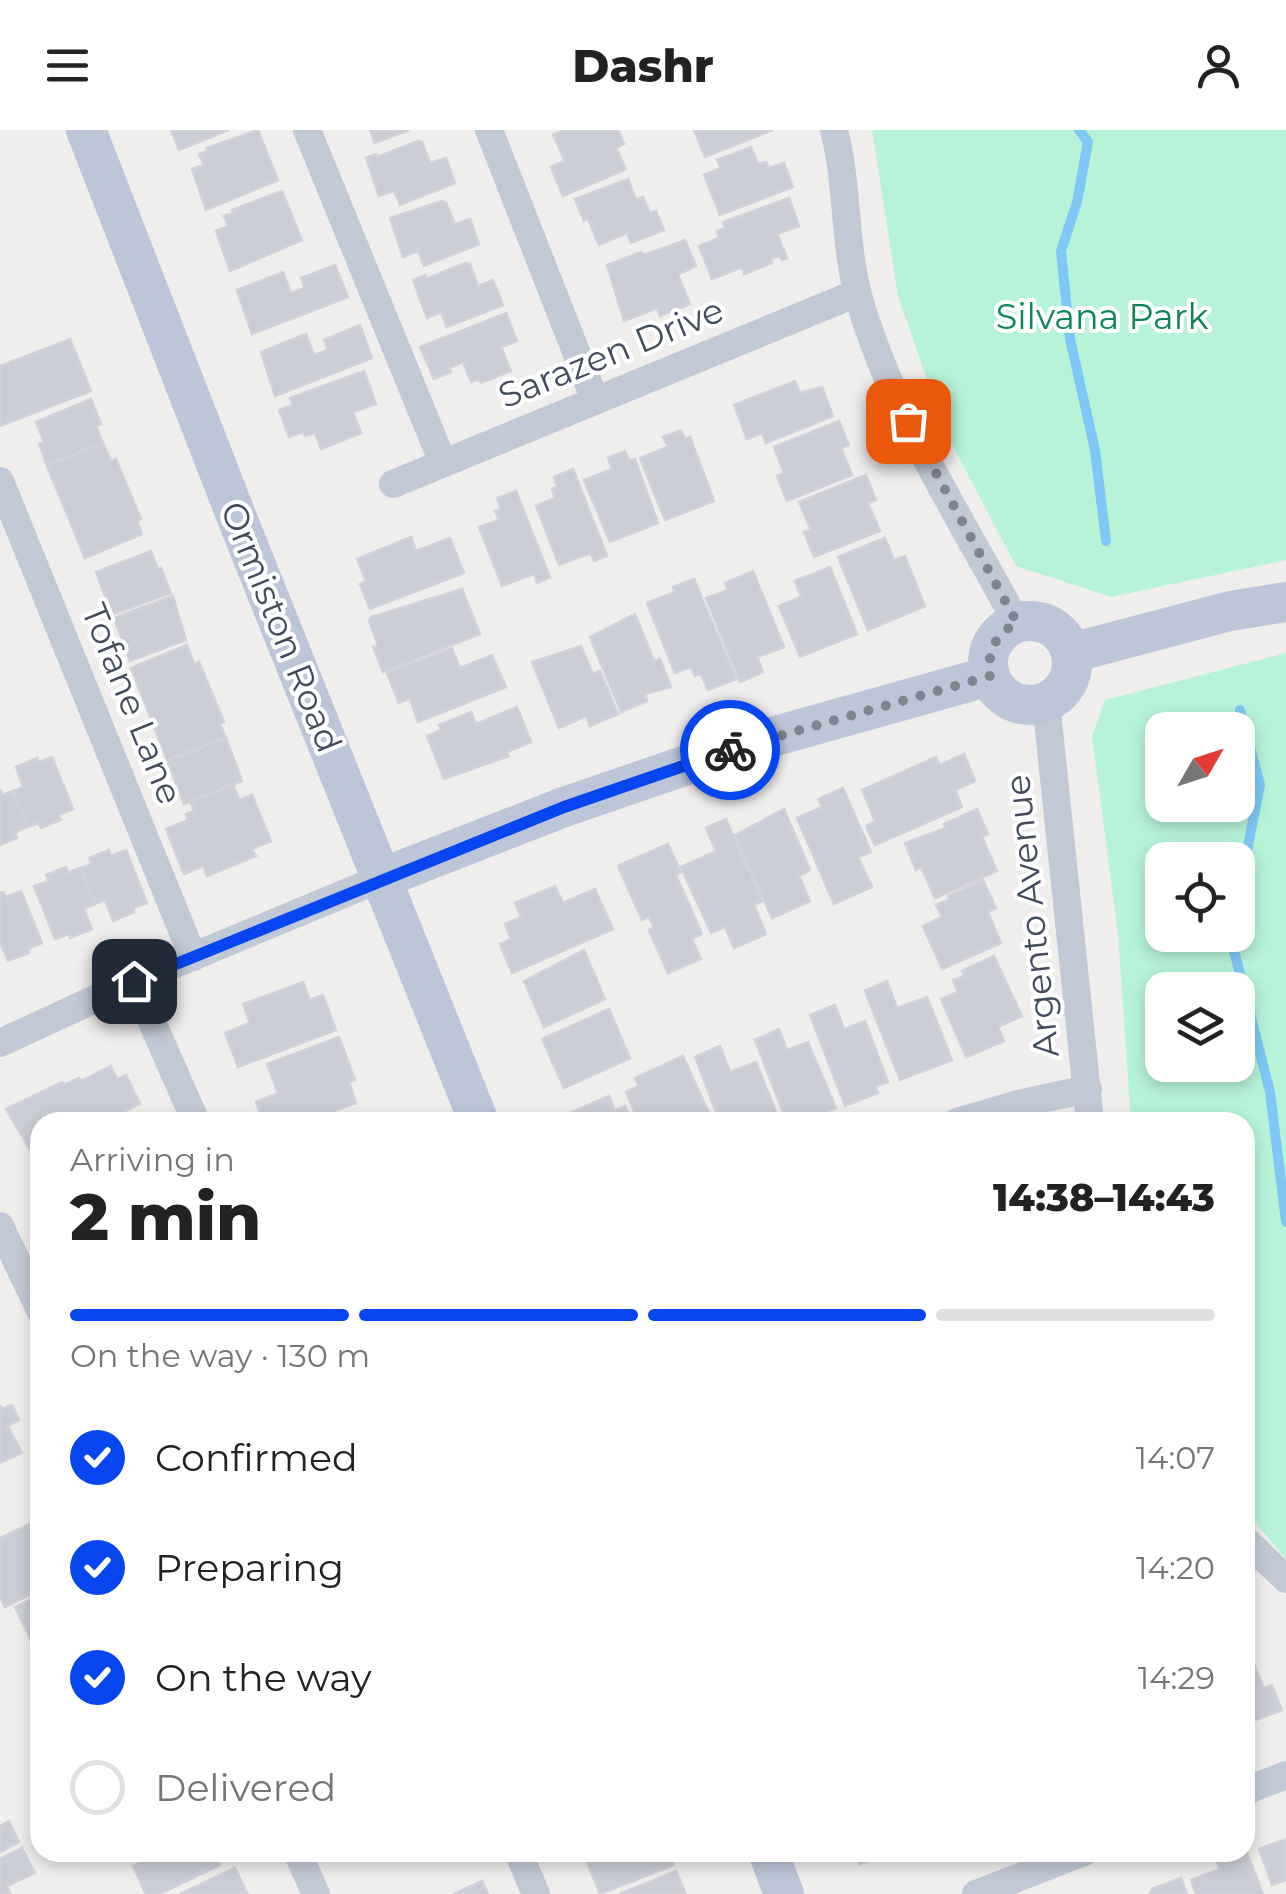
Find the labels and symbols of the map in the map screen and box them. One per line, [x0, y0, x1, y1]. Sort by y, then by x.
street label: Sarazen Drive [492, 288, 730, 417]
park label: Silvana Park [996, 295, 1208, 338]
pin [866, 379, 951, 464]
street label: Ormiston Road [212, 495, 351, 758]
street label: Tofane Lane [73, 597, 192, 810]
courier [680, 700, 780, 800]
north arrow [1145, 712, 1255, 822]
street label: Argento Avenue [995, 772, 1068, 1060]
pin [92, 939, 177, 1024]

